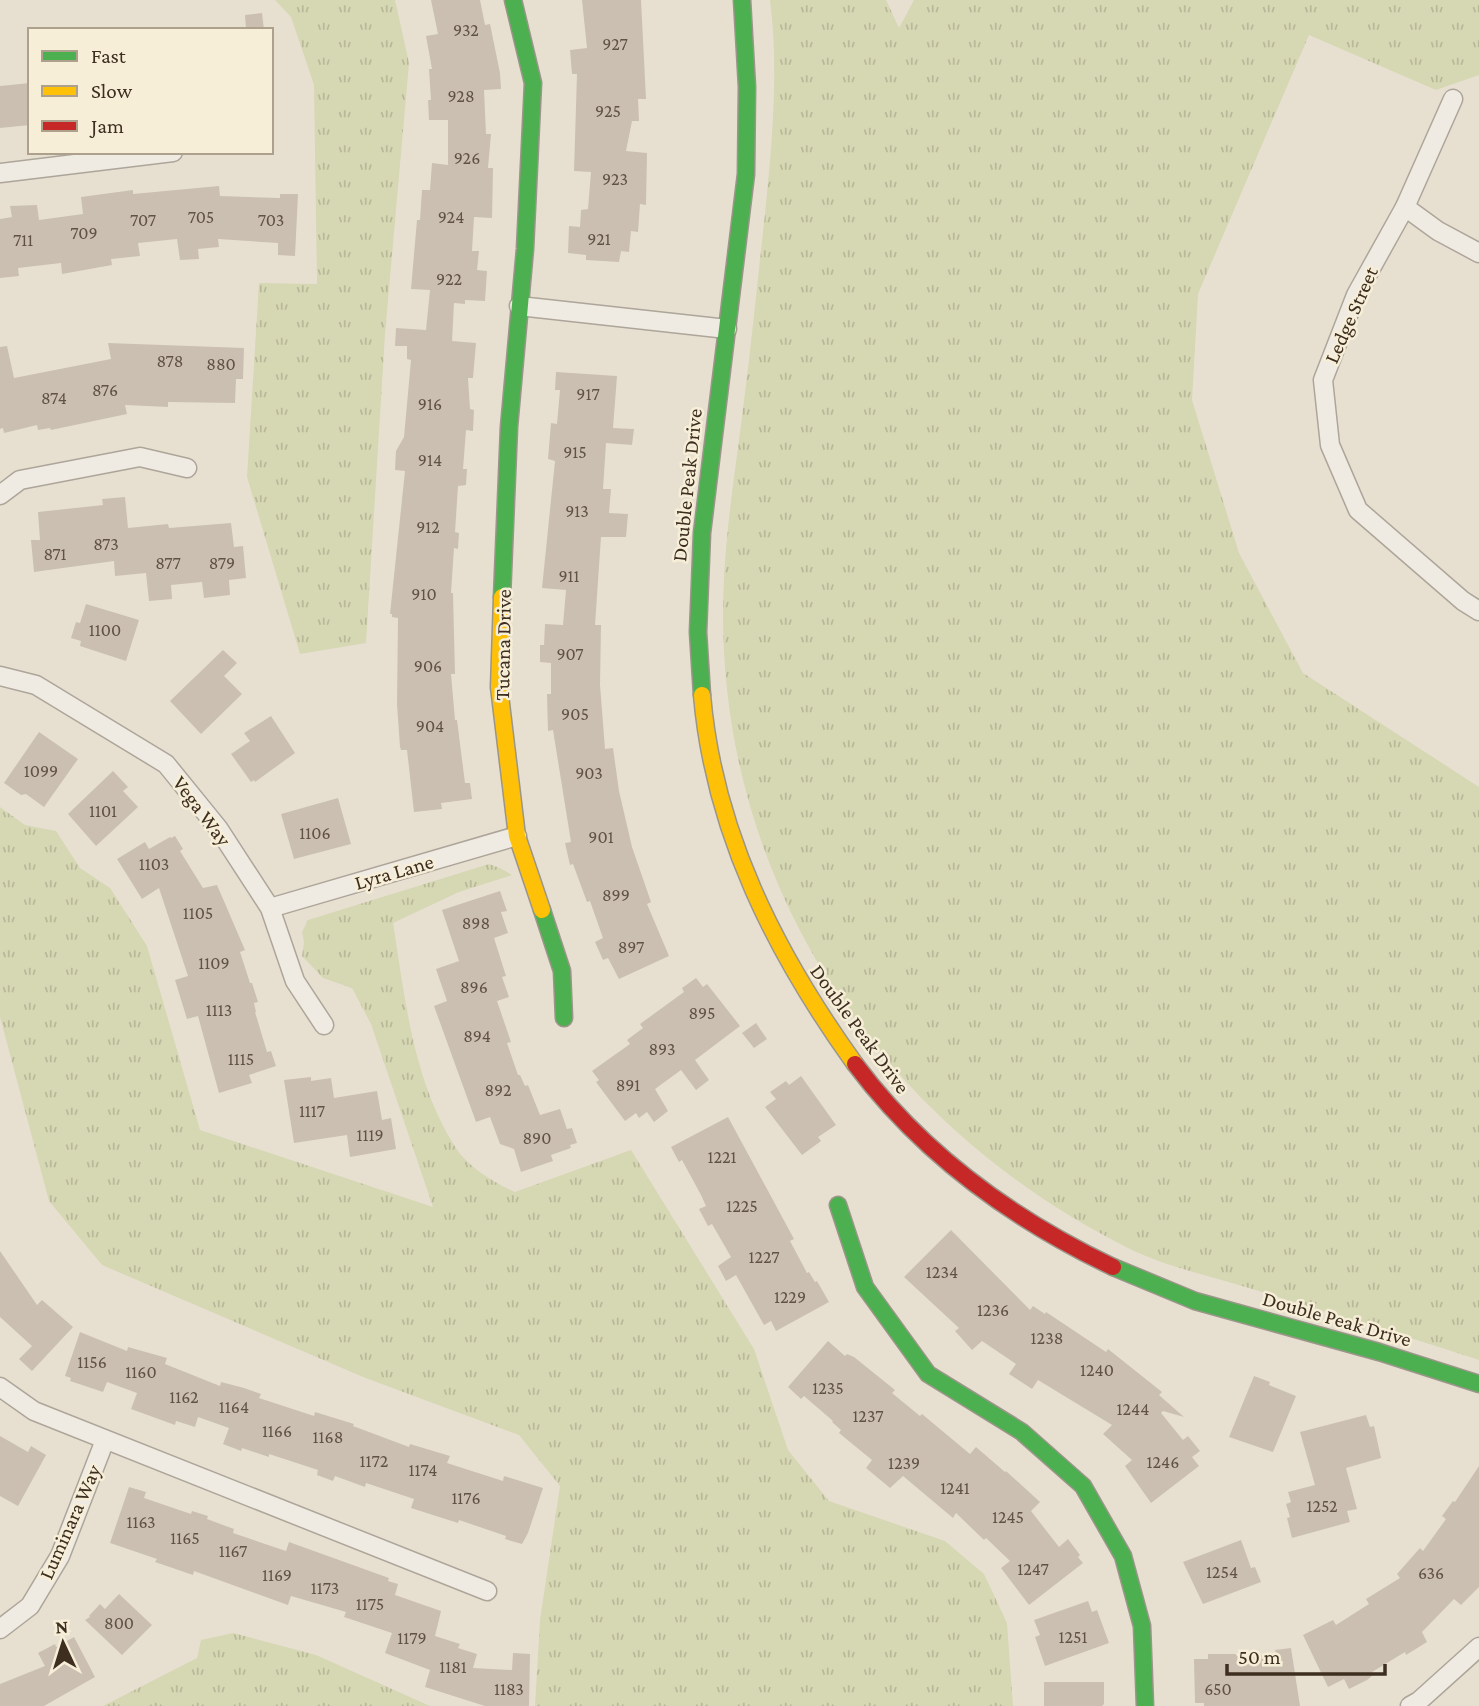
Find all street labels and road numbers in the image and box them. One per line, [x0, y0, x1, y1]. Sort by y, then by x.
street label: Ledge Street [1319, 262, 1383, 367]
street label: Double Peak Drive [667, 407, 707, 563]
street label: Tucana Drive [490, 589, 516, 701]
street label: Vega Way [168, 771, 236, 851]
street label: Lyra Lane [352, 849, 436, 895]
street label: Double Peak Drive [805, 960, 915, 1098]
street label: Double Peak Drive [1260, 1286, 1414, 1352]
street label: Luminara Way [34, 1461, 106, 1583]

